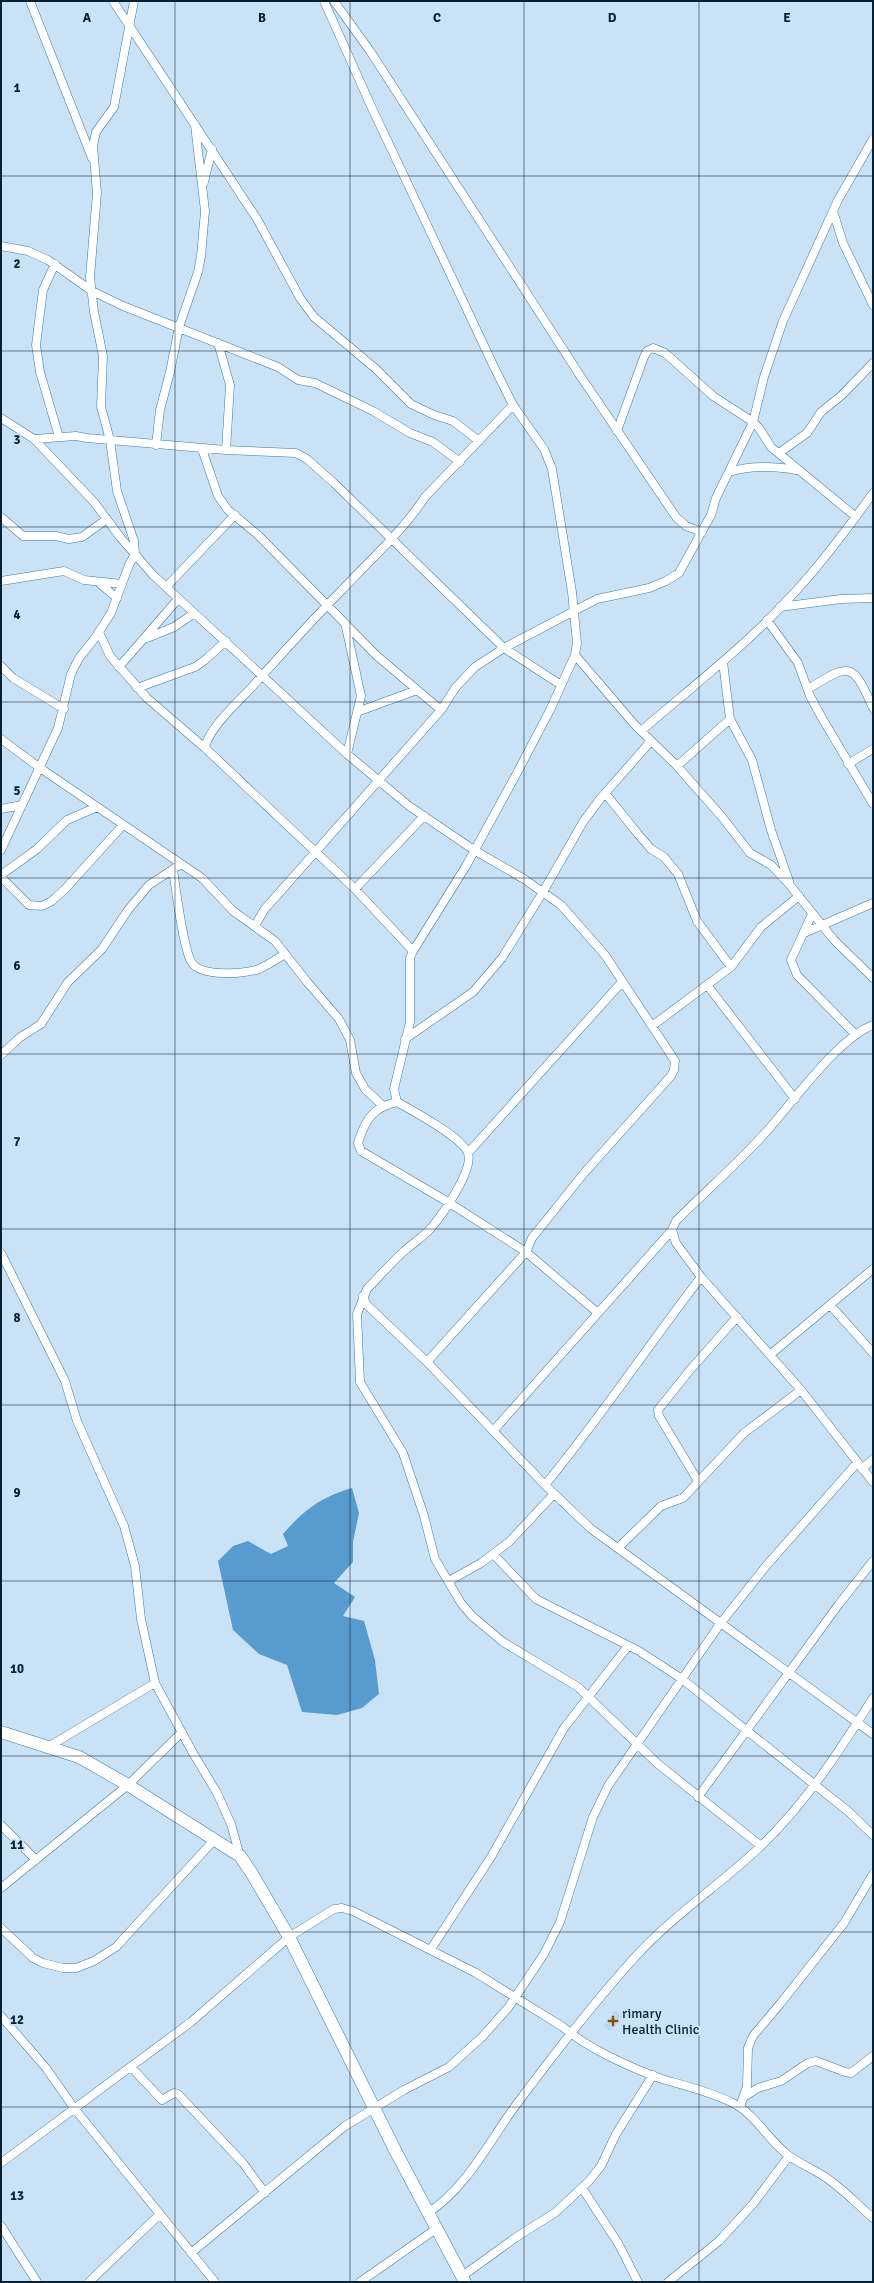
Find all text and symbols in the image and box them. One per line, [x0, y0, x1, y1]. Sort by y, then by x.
text: A [83, 10, 92, 26]
text: B [258, 10, 266, 26]
text: C [433, 10, 441, 26]
text: D [608, 10, 617, 26]
text: E [783, 10, 791, 26]
text: 1 [13, 80, 21, 96]
text: 2 [13, 256, 21, 272]
text: 3 [13, 432, 21, 448]
text: 4 [13, 607, 21, 623]
text: 5 [13, 783, 21, 799]
text: 6 [13, 958, 21, 974]
text: 7 [13, 1134, 21, 1150]
text: 8 [13, 1310, 21, 1326]
text: 9 [13, 1485, 21, 1501]
text: 10 [10, 1661, 24, 1677]
text: 11 [10, 1837, 24, 1853]
place label: rimary Health Clinic [622, 2005, 700, 2038]
text: 12 [10, 2012, 24, 2028]
marker: rimary Health Clinic [607, 2015, 619, 2027]
text: 13 [10, 2188, 24, 2204]

